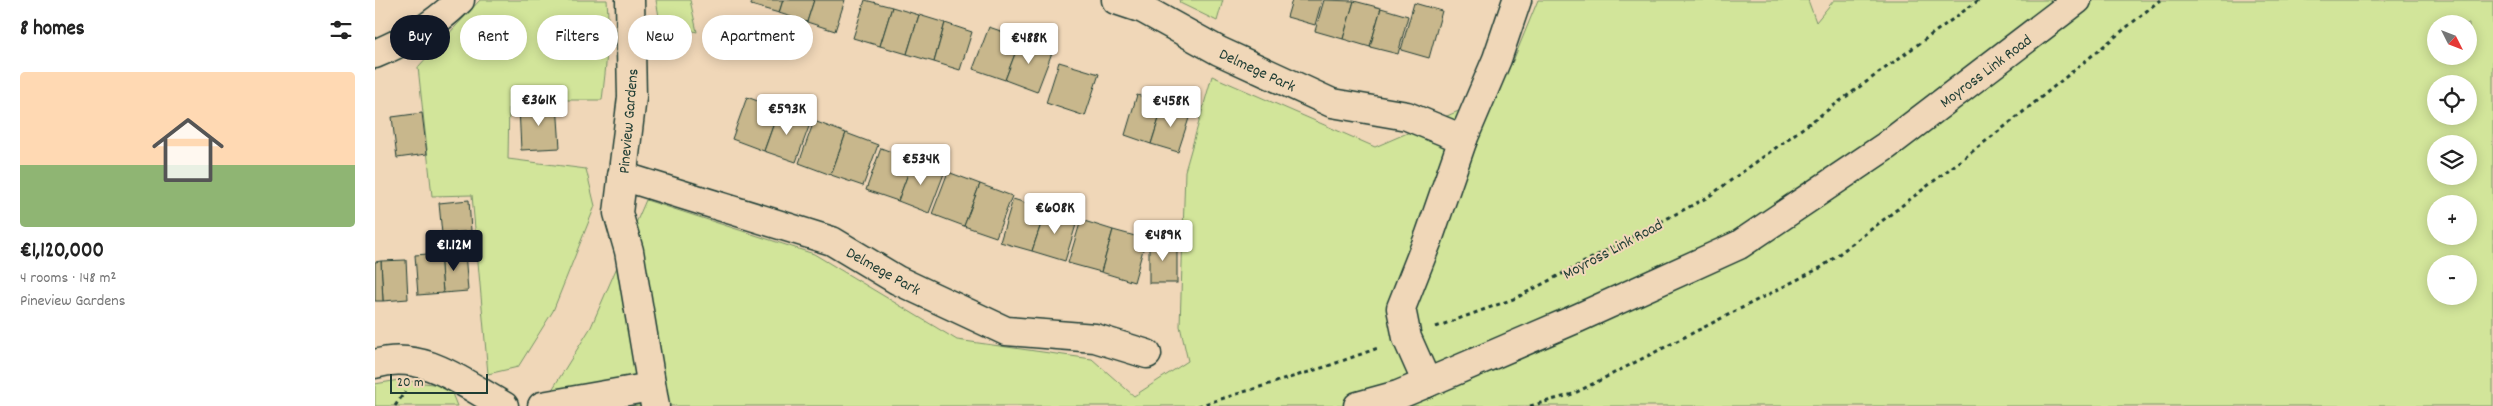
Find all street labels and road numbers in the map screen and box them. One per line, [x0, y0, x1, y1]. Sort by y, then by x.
street label: Moyross Link Road [1936, 30, 2037, 114]
street label: Delmege Park [1215, 43, 1299, 99]
street label: Pineview Gardens [613, 67, 646, 175]
street label: Moyross Link Road [1559, 214, 1667, 286]
street label: Delmege Park [841, 242, 924, 302]

